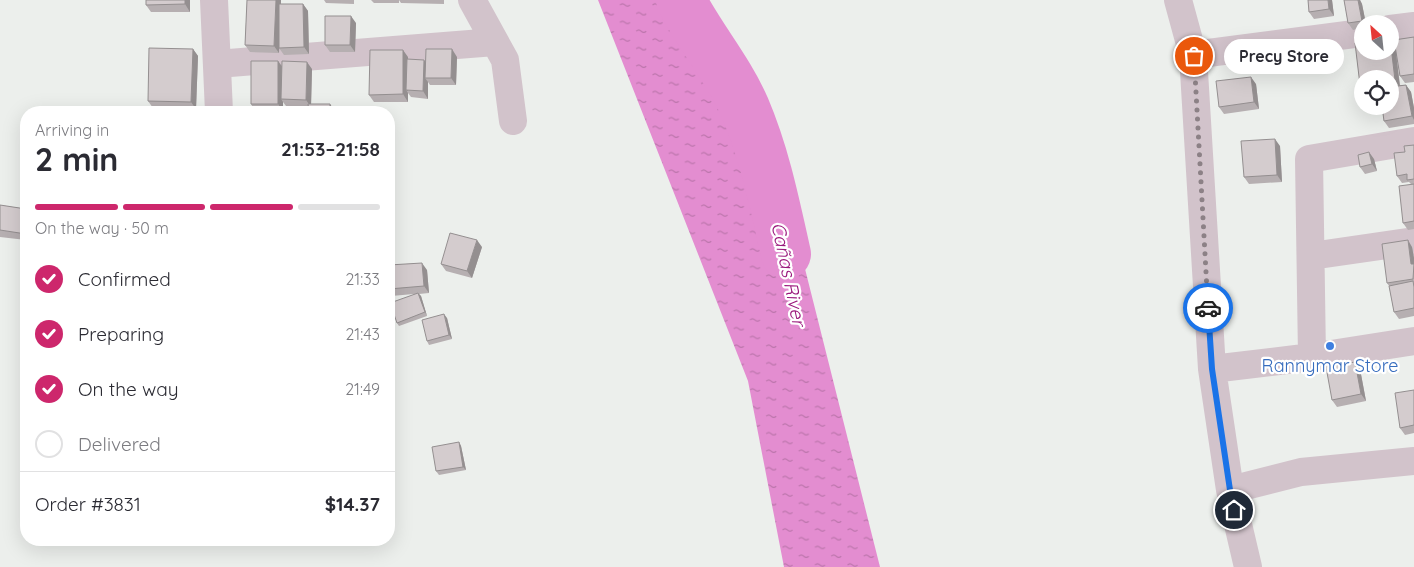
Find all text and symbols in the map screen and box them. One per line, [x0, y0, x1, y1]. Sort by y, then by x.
north arrow [1354, 15, 1399, 60]
map controls [1354, 15, 1399, 115]
pin [1173, 35, 1215, 77]
callout: Precy Store [1224, 38, 1344, 74]
icon: bag [1180, 42, 1208, 70]
text: Precy Store [1239, 46, 1329, 66]
button: locate [1354, 70, 1399, 115]
text: Arriving in [35, 120, 109, 140]
text: 21:53–21:58 [281, 137, 380, 161]
text: 2 min [35, 139, 118, 179]
text: On the way · 50 m [35, 218, 169, 238]
water label: Cañas River [766, 220, 812, 331]
icon: check [35, 265, 63, 293]
text: Confirmed [78, 267, 171, 291]
text: 21:33 [345, 269, 380, 289]
courier [1183, 283, 1233, 333]
icon: car [1194, 294, 1222, 322]
icon: check [35, 320, 63, 348]
text: Preparing [78, 322, 164, 346]
text: 21:43 [345, 324, 380, 344]
marker: Rannymar Store [1324, 340, 1336, 352]
place label: Rannymar Store [1262, 354, 1398, 377]
icon: check [35, 375, 63, 403]
text: On the way [78, 377, 179, 401]
text: 21:49 [345, 379, 380, 399]
text: Delivered [78, 432, 161, 456]
pin [1213, 489, 1255, 531]
text: Order #3831 [35, 492, 141, 516]
text: $14.37 [325, 492, 380, 516]
icon: home [1220, 496, 1248, 524]

